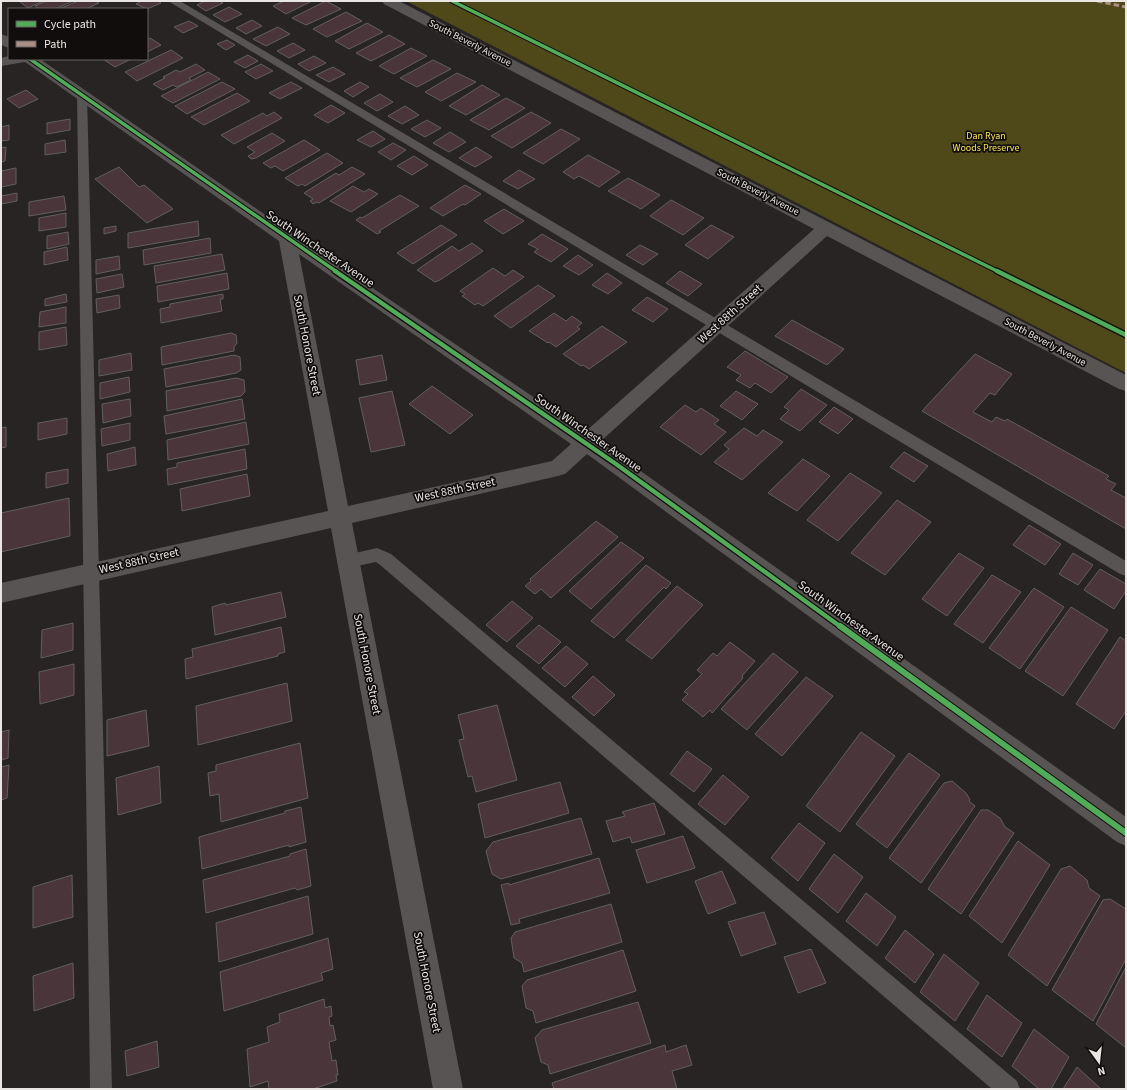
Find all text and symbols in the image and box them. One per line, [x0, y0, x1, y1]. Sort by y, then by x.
legend [8, 8, 148, 60]
text: Cycle path [44, 16, 96, 33]
street label: South Beverly Avenue [426, 16, 514, 70]
text: Path [44, 36, 67, 53]
park label: Dan Ryan Woods Preserve [953, 129, 1019, 155]
street label: South Beverly Avenue [714, 165, 802, 219]
street label: South Winchester Avenue [262, 206, 378, 292]
street label: West 88th Street [694, 280, 766, 348]
street label: South Honore Street [289, 293, 325, 397]
street label: South Beverly Avenue [1002, 314, 1089, 370]
street label: South Winchester Avenue [531, 389, 645, 477]
street label: West 88th Street [413, 473, 497, 507]
street label: West 88th Street [97, 544, 181, 578]
street label: South Winchester Avenue [794, 577, 908, 665]
street label: South Honore Street [349, 612, 385, 716]
street label: South Honore Street [409, 930, 445, 1034]
north arrow [1079, 1042, 1119, 1082]
text: N [1096, 1063, 1107, 1079]

